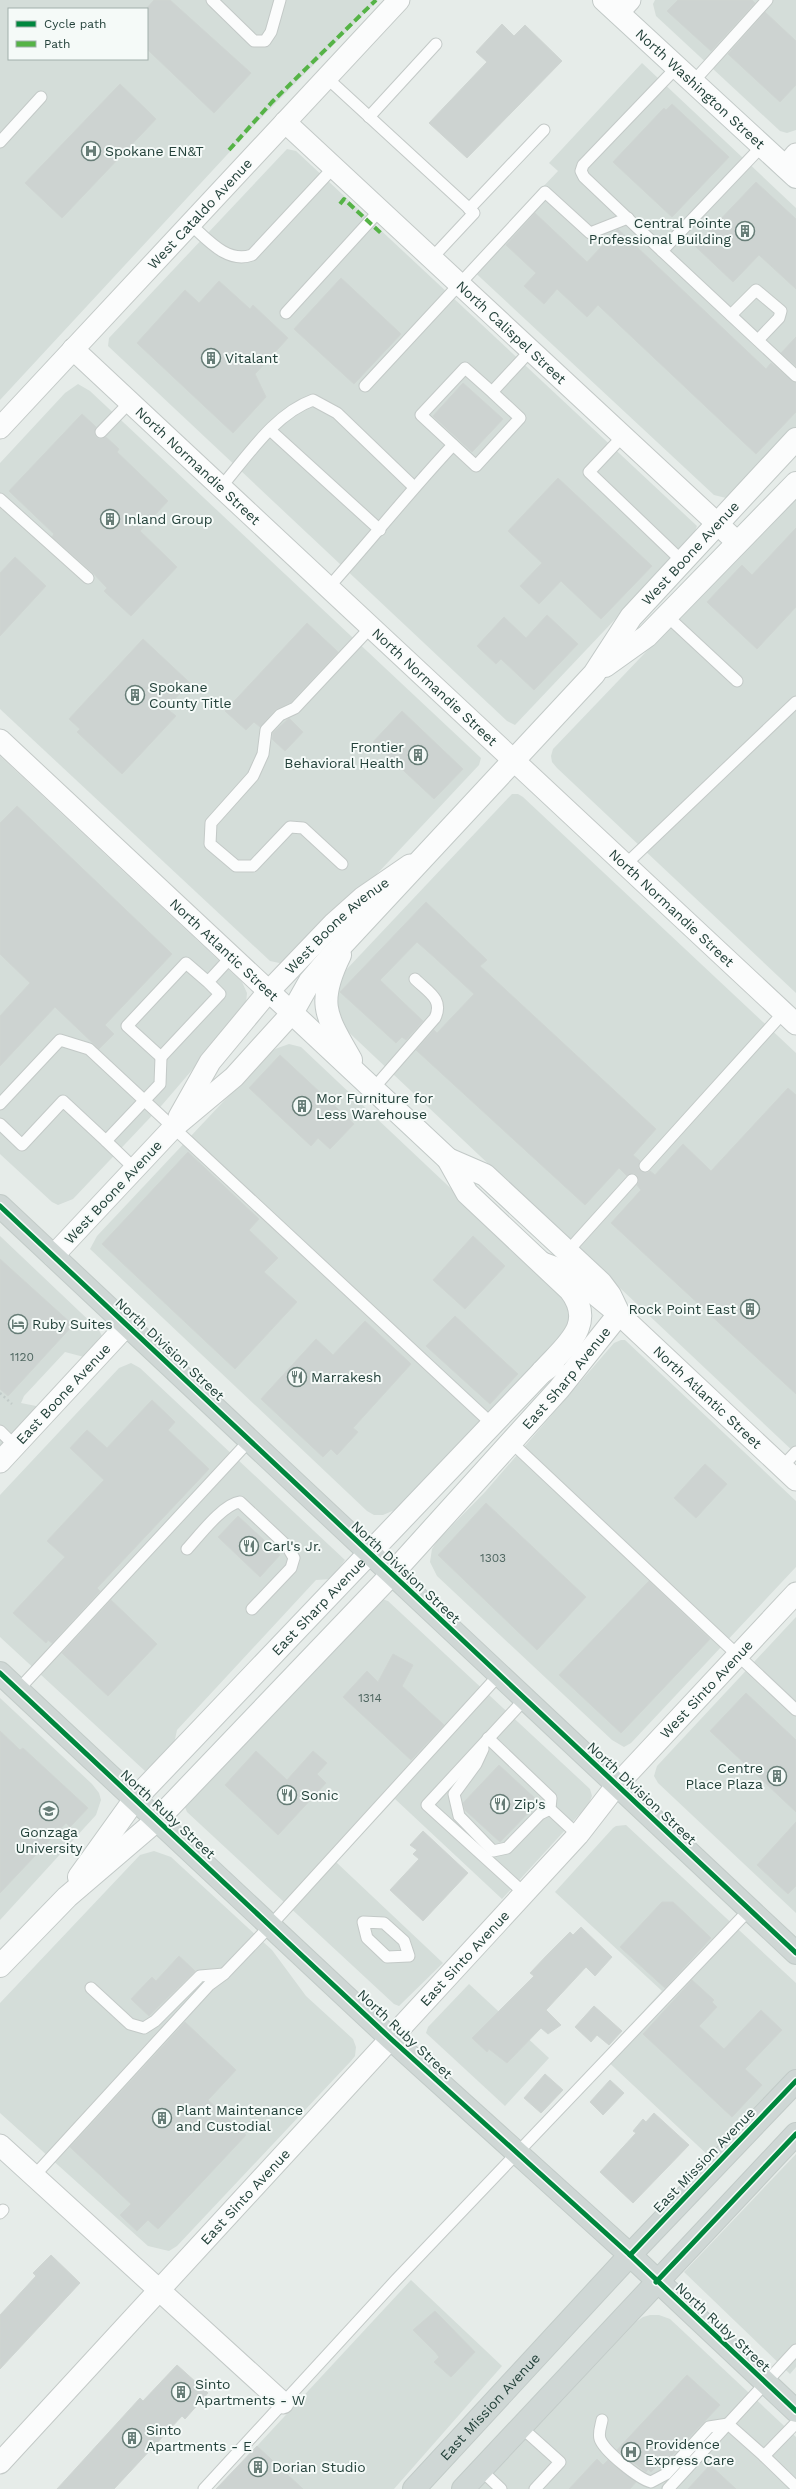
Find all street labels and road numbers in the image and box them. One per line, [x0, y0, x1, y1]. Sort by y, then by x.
street label: North Washington Street [633, 25, 768, 152]
street label: West Cataldo Avenue [144, 155, 255, 272]
street label: North Calispel Street [453, 278, 570, 387]
street label: North Normandie Street [132, 404, 264, 528]
street label: West Boone Avenue [638, 498, 742, 608]
street label: North Normandie Street [369, 625, 501, 749]
street label: North Normandie Street [606, 846, 738, 970]
street label: West Boone Avenue [282, 874, 392, 977]
street label: North Atlantic Street [167, 895, 282, 1004]
street label: West Boone Avenue [61, 1137, 165, 1247]
street label: North Division Street [112, 1294, 228, 1404]
street label: East Sharp Avenue [519, 1324, 614, 1433]
street label: East Boone Avenue [13, 1340, 114, 1447]
street label: North Atlantic Street [650, 1343, 765, 1452]
street label: North Division Street [348, 1517, 464, 1627]
street label: East Sharp Avenue [268, 1554, 369, 1659]
street label: West Sinto Avenue [657, 1637, 756, 1742]
street label: North Division Street [584, 1738, 700, 1848]
street label: North Ruby Street [117, 1766, 219, 1862]
street label: East Sinto Avenue [417, 1907, 512, 2009]
street label: North Ruby Street [354, 1986, 456, 2082]
street label: East Mission Avenue [650, 2104, 758, 2216]
street label: East Sinto Avenue [197, 2146, 293, 2248]
street label: North Ruby Street [672, 2279, 774, 2375]
street label: East Mission Avenue [437, 2350, 543, 2464]

